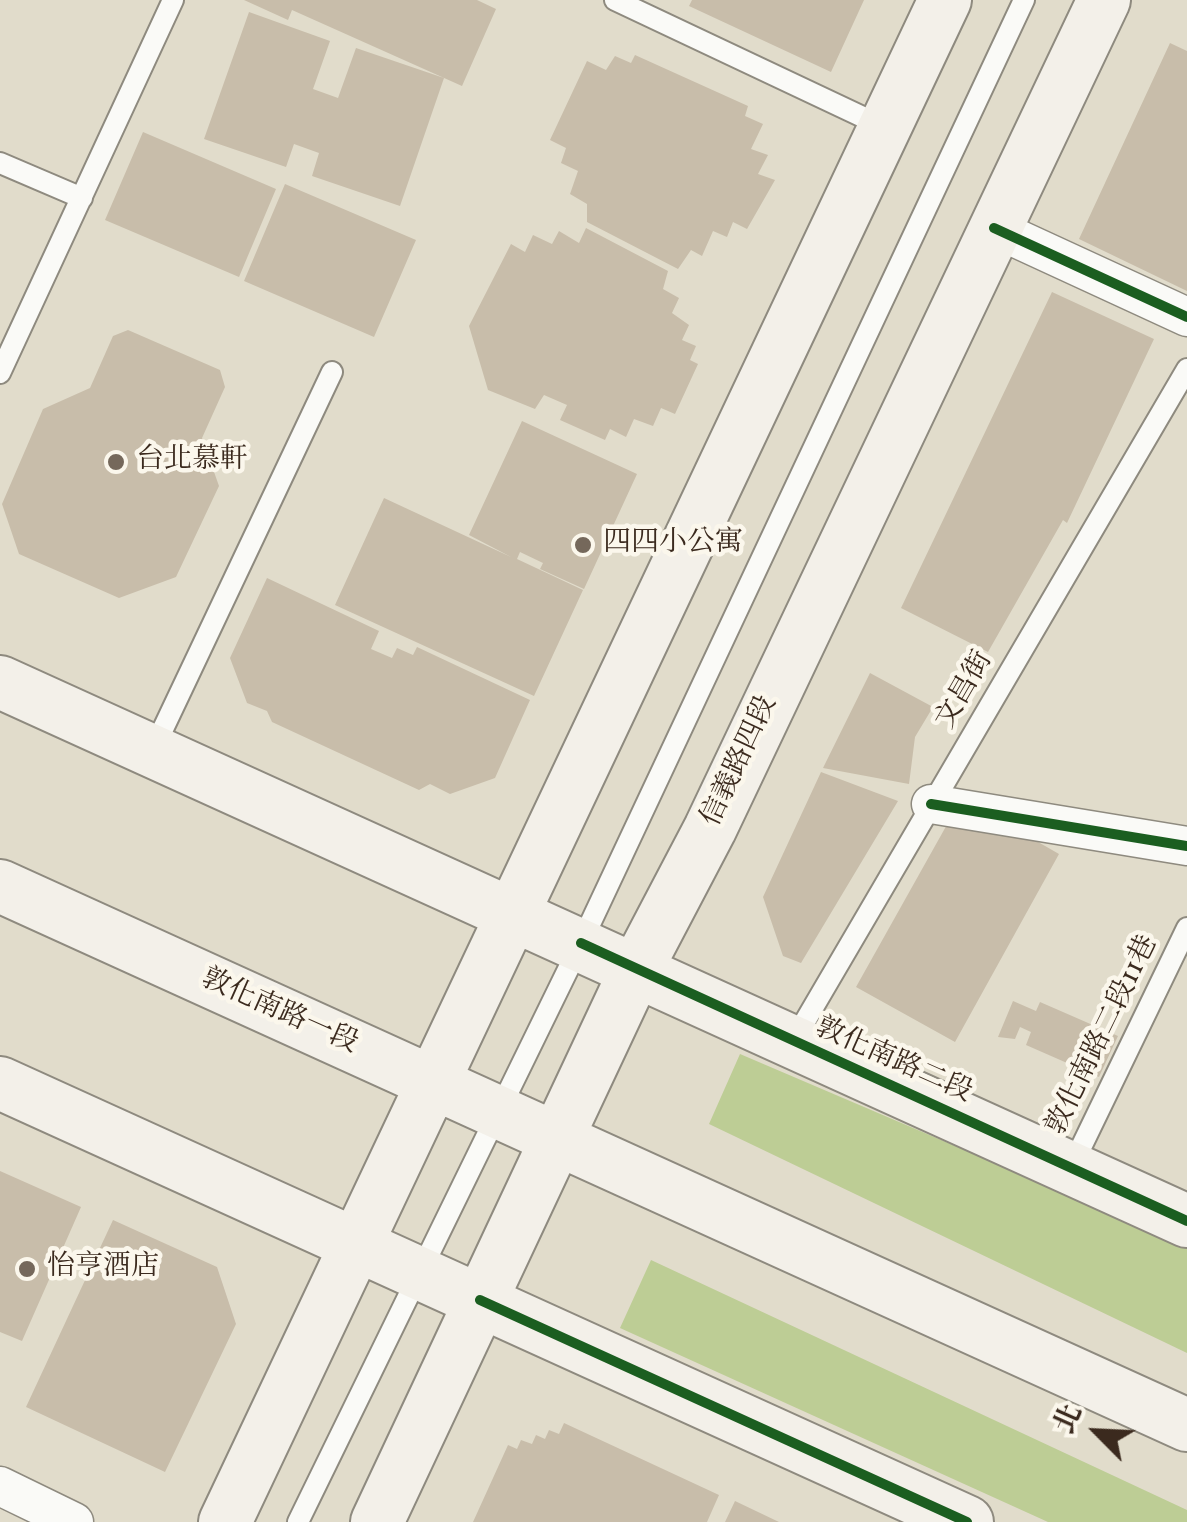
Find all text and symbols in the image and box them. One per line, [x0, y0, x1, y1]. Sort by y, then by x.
place label: 台北慕軒 [136, 445, 248, 479]
marker: 台北慕軒 [105, 451, 127, 473]
place label: 四四小公寓 [603, 528, 743, 562]
marker: 四四小公寓 [572, 534, 594, 556]
street label: 文昌街 [930, 646, 1002, 736]
street label: 信義路四段 [696, 691, 786, 833]
street label: 敦化南路二段11巷 [1041, 931, 1167, 1141]
street label: 敦化南路一段 [195, 963, 363, 1063]
street label: 敦化南路二段 [809, 1012, 977, 1112]
place label: 怡亨酒店 [47, 1252, 159, 1286]
marker: 怡亨酒店 [16, 1258, 38, 1280]
north arrow [1047, 1382, 1147, 1482]
text: 北 [1046, 1399, 1093, 1440]

